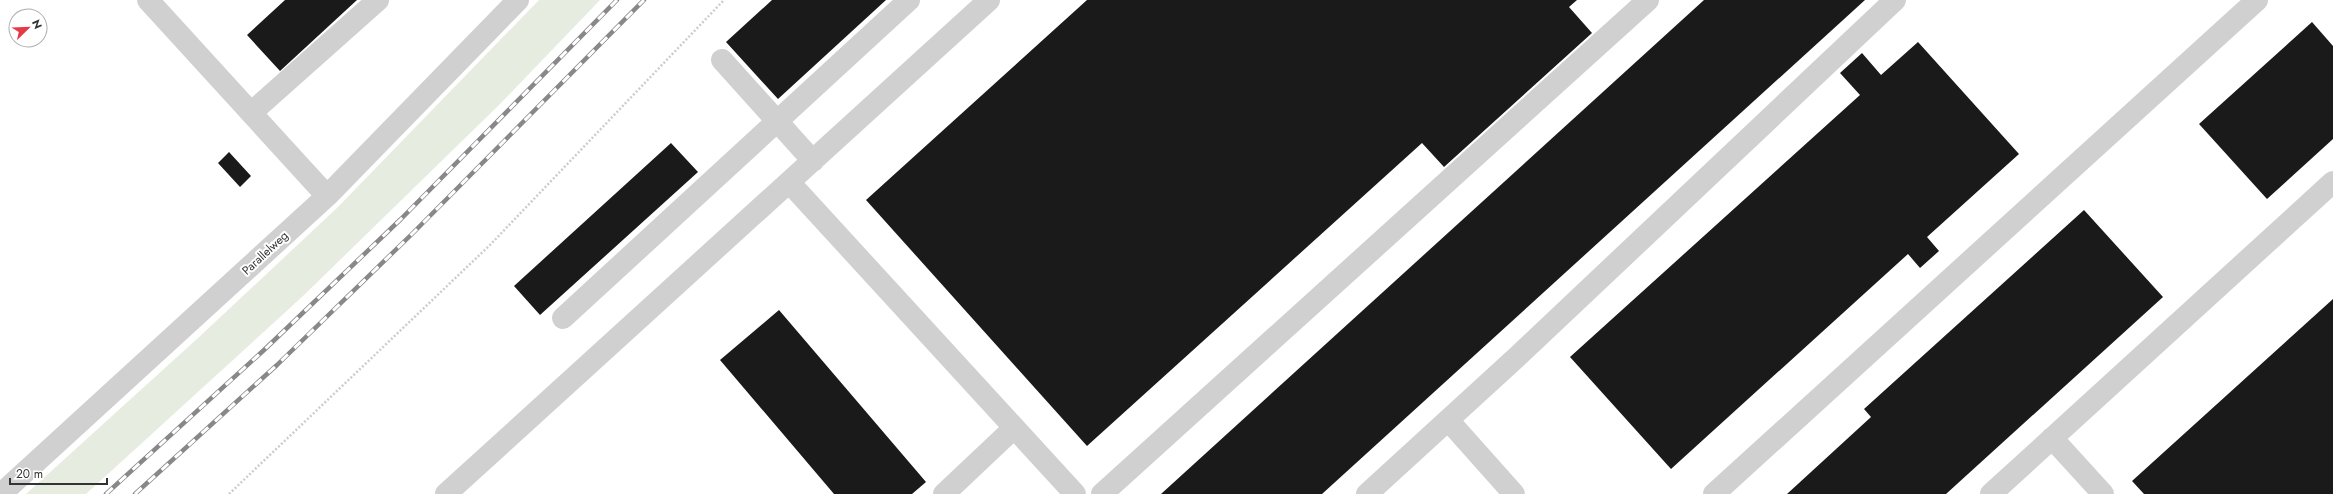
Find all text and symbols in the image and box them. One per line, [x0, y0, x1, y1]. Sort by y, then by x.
north arrow [8, 8, 48, 48]
text: N [28, 17, 46, 31]
street label: Parallelweg [238, 227, 292, 279]
scale bar [10, 460, 107, 486]
text: 20 m [16, 465, 43, 483]

